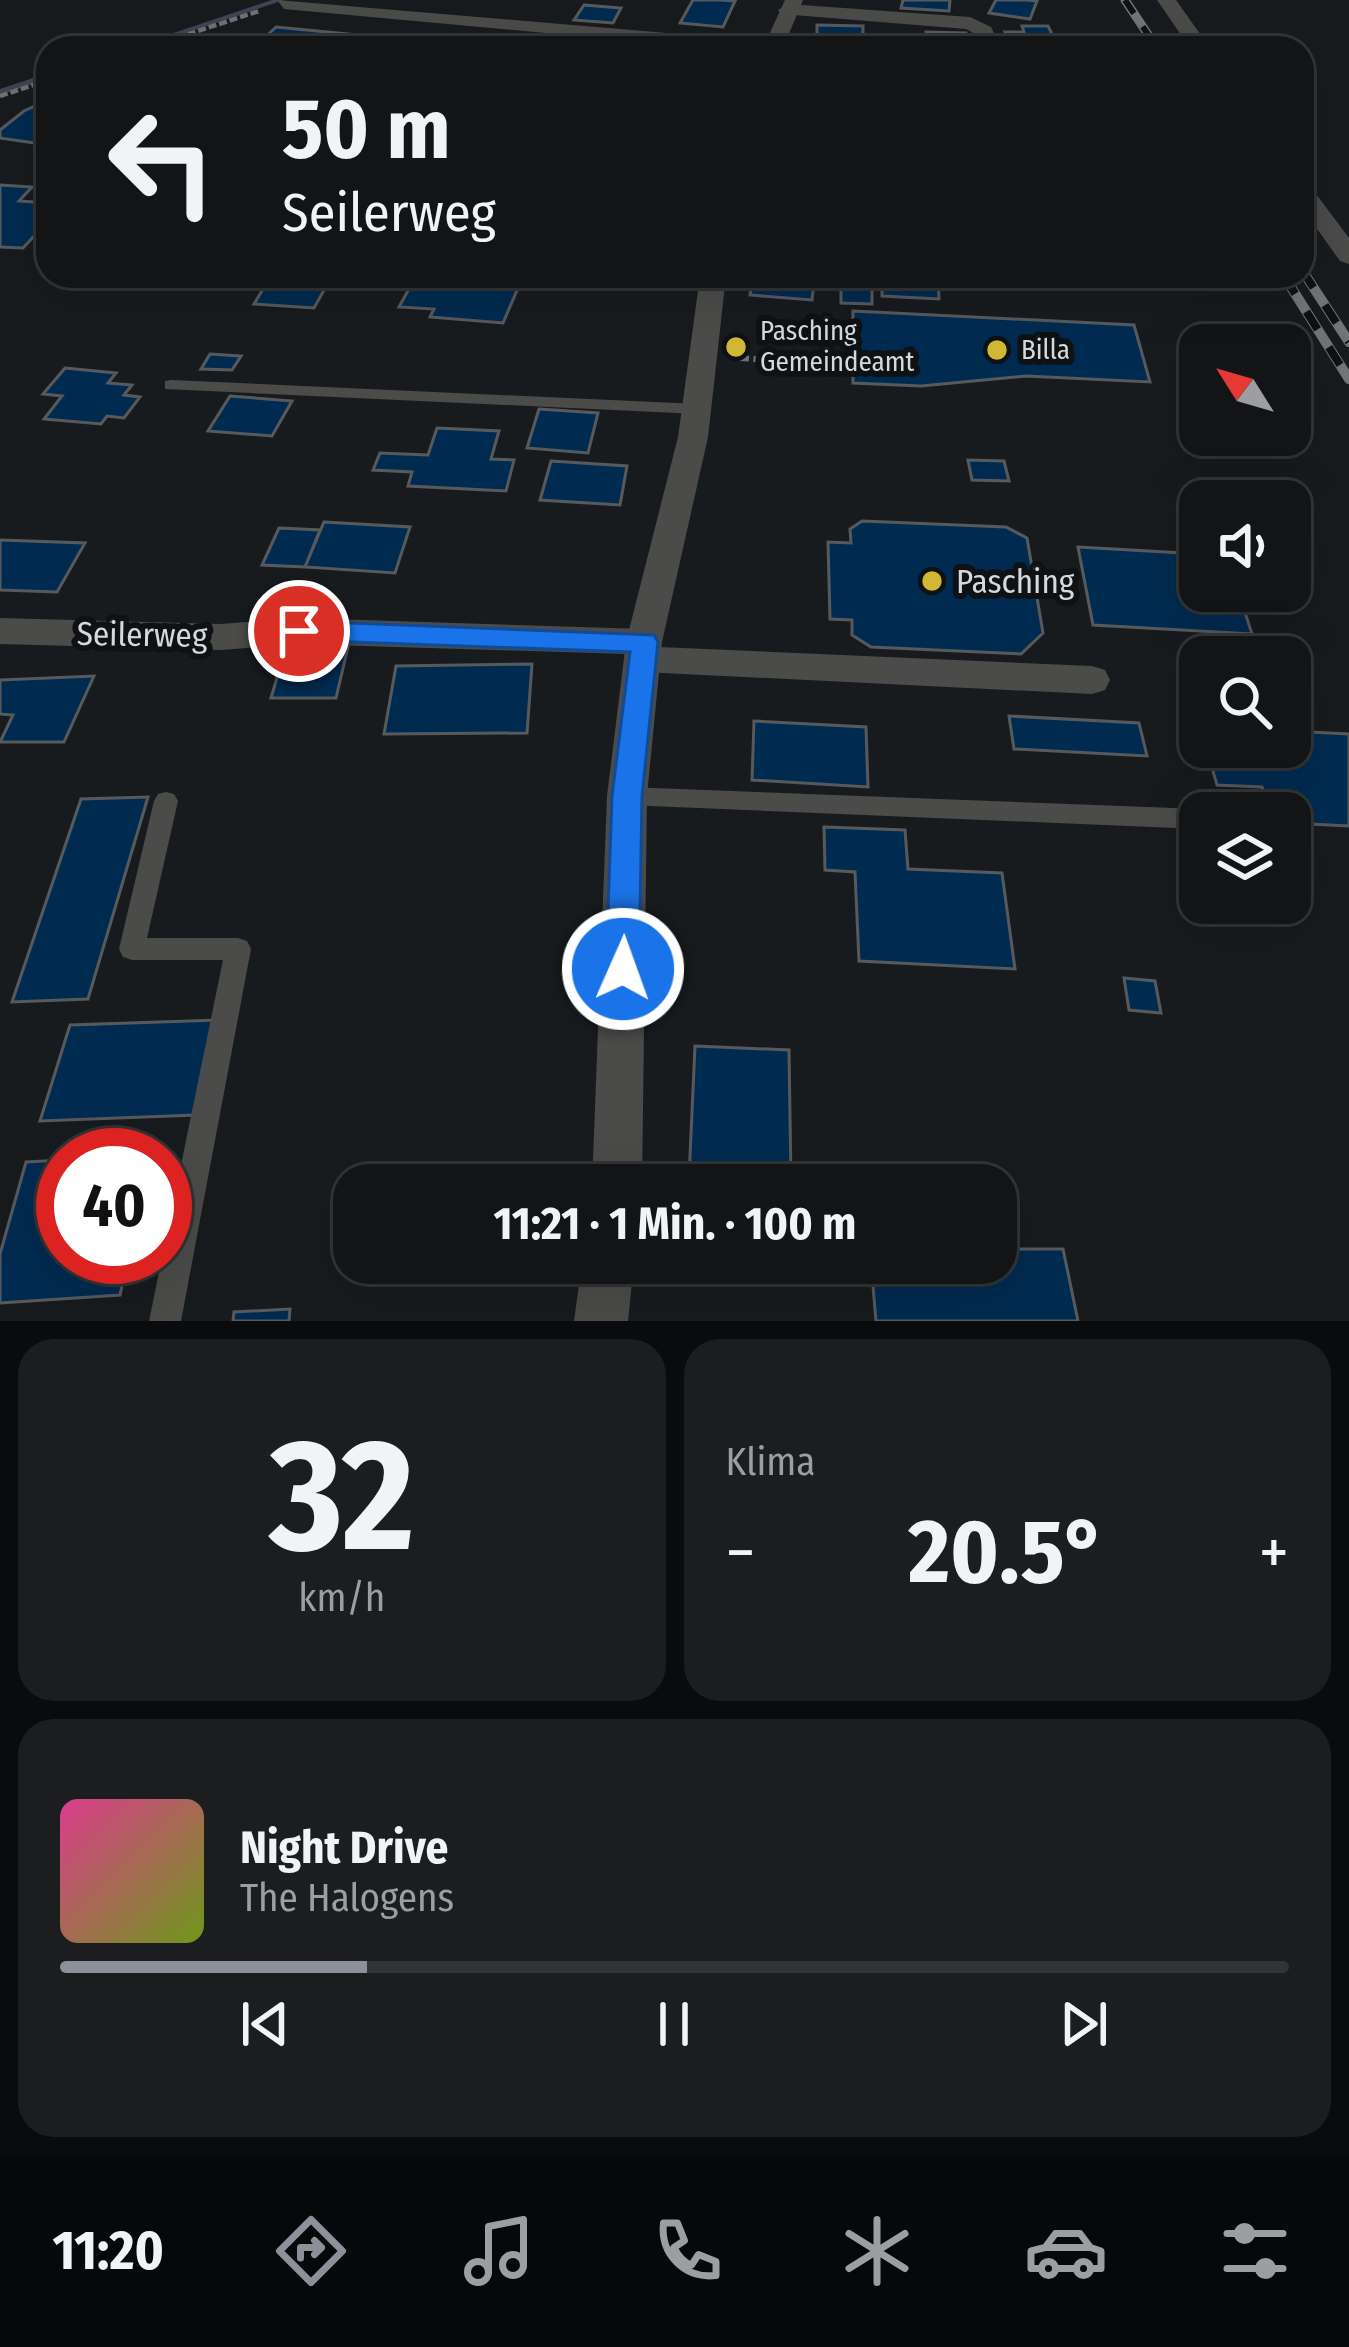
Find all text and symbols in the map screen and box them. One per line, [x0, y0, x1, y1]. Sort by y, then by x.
text: 50 m [282, 79, 451, 180]
icon: left [84, 84, 240, 240]
text: Seilerweg [282, 181, 496, 245]
place label: Pasching Gemeindeamt [760, 315, 915, 378]
north arrow [1179, 324, 1311, 456]
map controls [1179, 324, 1311, 924]
marker: Pasching Gemeindeamt [723, 334, 749, 360]
place label: Billa [1021, 334, 1070, 366]
marker: Billa [984, 337, 1010, 363]
button: sound [1179, 480, 1311, 612]
place label: Pasching [956, 562, 1075, 602]
marker: Pasching [919, 568, 945, 594]
pin [248, 580, 350, 682]
icon: arrive [266, 598, 332, 664]
street label: Seilerweg [76, 614, 208, 656]
button: search [1179, 636, 1311, 768]
button: layers [1179, 792, 1311, 924]
position arrow [560, 906, 686, 1032]
speed limit sign: 40 [36, 1128, 192, 1284]
text: 11:21 · 1 Min. · 100 m [494, 1197, 856, 1251]
text: 32 [269, 1403, 414, 1590]
text: Klima [726, 1439, 815, 1485]
text: 20.5° [908, 1498, 1106, 1606]
text: − [726, 1513, 755, 1592]
text: + [1259, 1513, 1289, 1592]
text: km/h [298, 1575, 385, 1621]
text: Night Drive [240, 1821, 448, 1875]
text: The Halogens [240, 1875, 454, 1921]
icon: previous [232, 1991, 298, 2057]
icon: pause [641, 1991, 707, 2057]
icon: next [1051, 1991, 1117, 2057]
icon: directions [269, 2209, 353, 2293]
icon: music [457, 2209, 541, 2293]
icon: phone [646, 2209, 730, 2293]
icon: climate [835, 2209, 919, 2293]
icon: car [1024, 2209, 1108, 2293]
icon: filters [1213, 2209, 1297, 2293]
text: 11:20 [52, 2219, 164, 2283]

